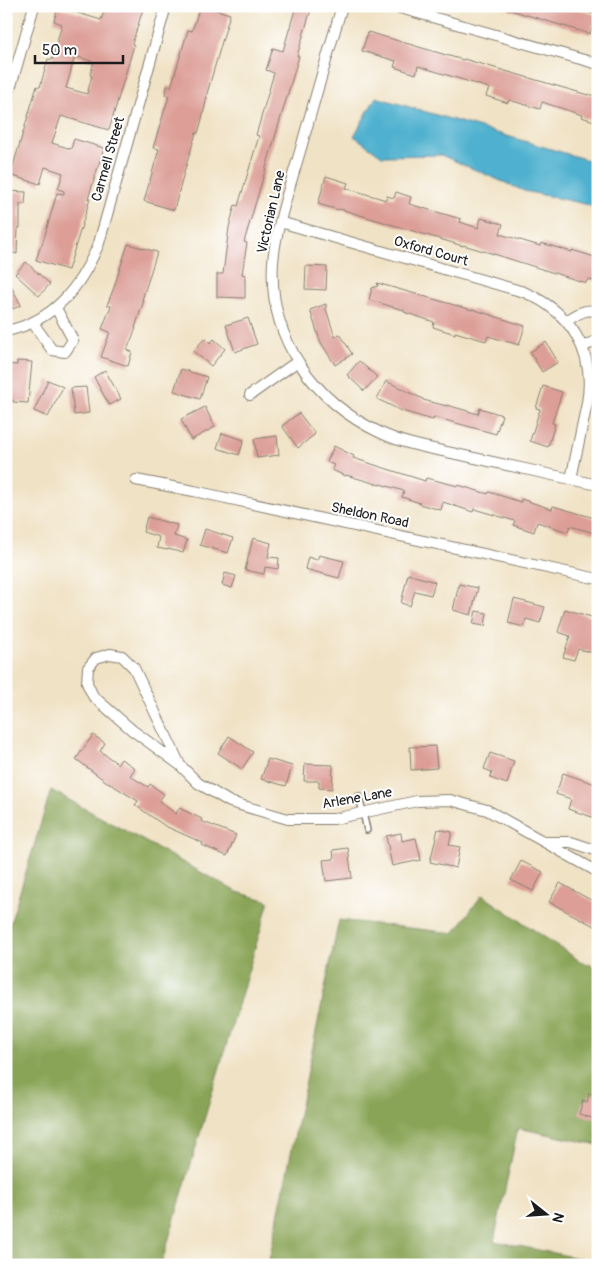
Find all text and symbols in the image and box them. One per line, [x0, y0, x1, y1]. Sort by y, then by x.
scale bar [35, 32, 122, 64]
text: 50 m [42, 41, 77, 60]
street label: Carmell Street [88, 114, 128, 203]
street label: Victorian Lane [253, 169, 289, 255]
street label: Oxford Court [392, 232, 471, 270]
street label: Sheldon Road [330, 498, 410, 532]
street label: Arlene Lane [321, 783, 393, 813]
north arrow [522, 1188, 572, 1238]
text: N [548, 1211, 567, 1225]

